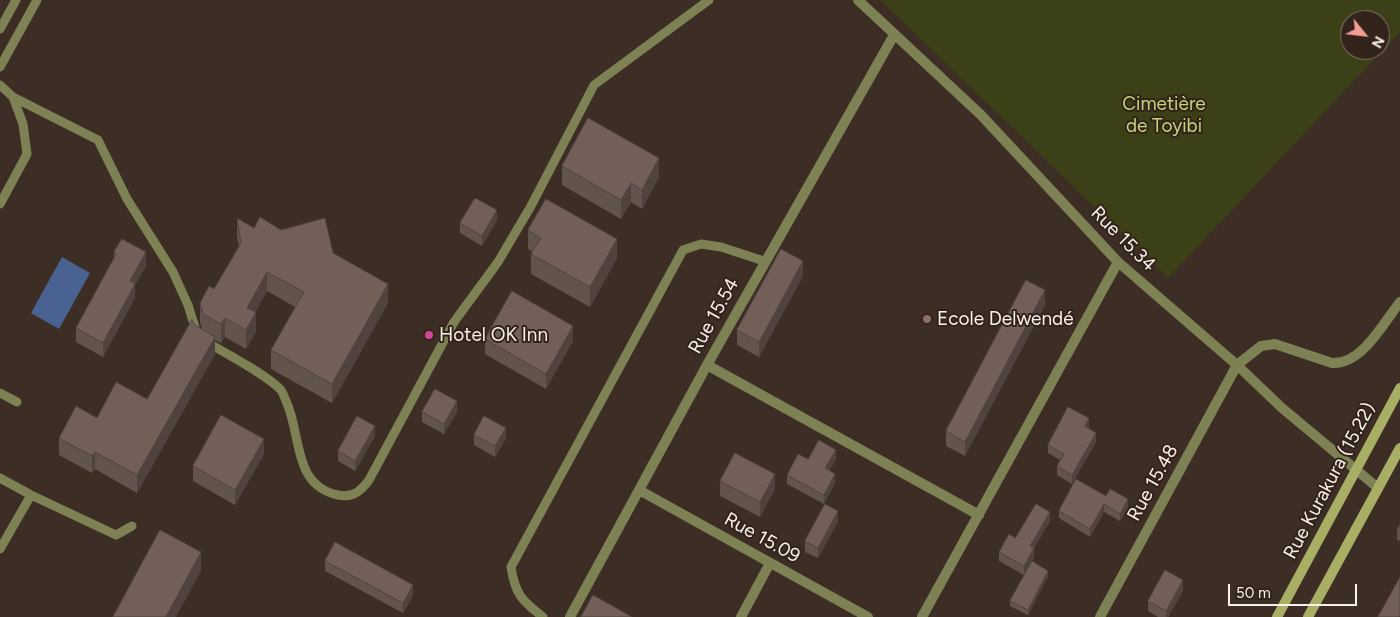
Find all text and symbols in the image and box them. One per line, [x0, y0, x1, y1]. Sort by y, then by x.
north arrow [1340, 10, 1390, 60]
text: N [1368, 33, 1388, 51]
park label: Cimetière de Toyibi [1122, 93, 1206, 137]
street label: Rue 15.34 [1086, 202, 1160, 276]
street label: Rue 15.54 [684, 274, 744, 358]
place label: Ecole Delwendé [937, 308, 1074, 330]
marker: Ecole Delwendé [921, 313, 933, 325]
place label: Hotel OK Inn [439, 324, 548, 346]
marker: Hotel OK Inn [423, 329, 435, 341]
street label: Rue Kurakura (15.22) [1279, 399, 1381, 563]
street label: Rue 15.48 [1123, 441, 1183, 525]
street label: Rue 15.09 [720, 508, 804, 568]
scale bar [1230, 574, 1359, 606]
text: 50 m [1236, 584, 1271, 602]

